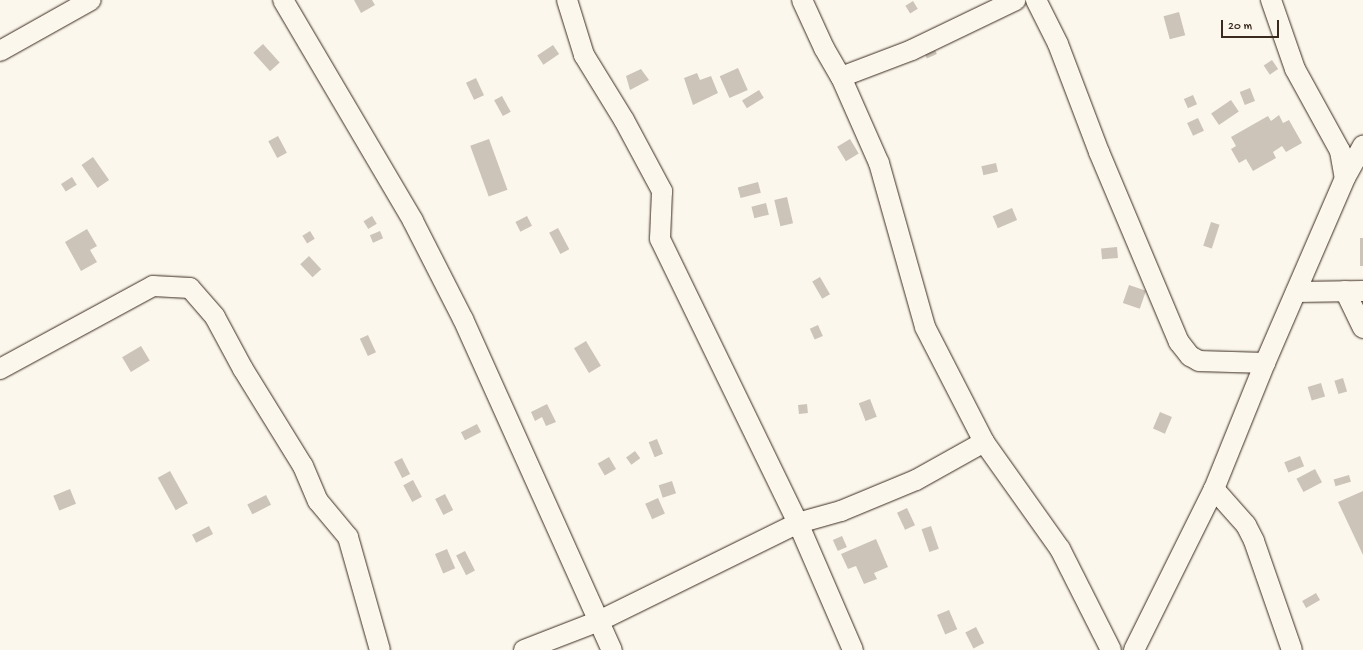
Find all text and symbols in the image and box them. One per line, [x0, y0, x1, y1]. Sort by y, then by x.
scale bar [1223, 12, 1281, 38]
text: 20 m [1228, 20, 1252, 34]

